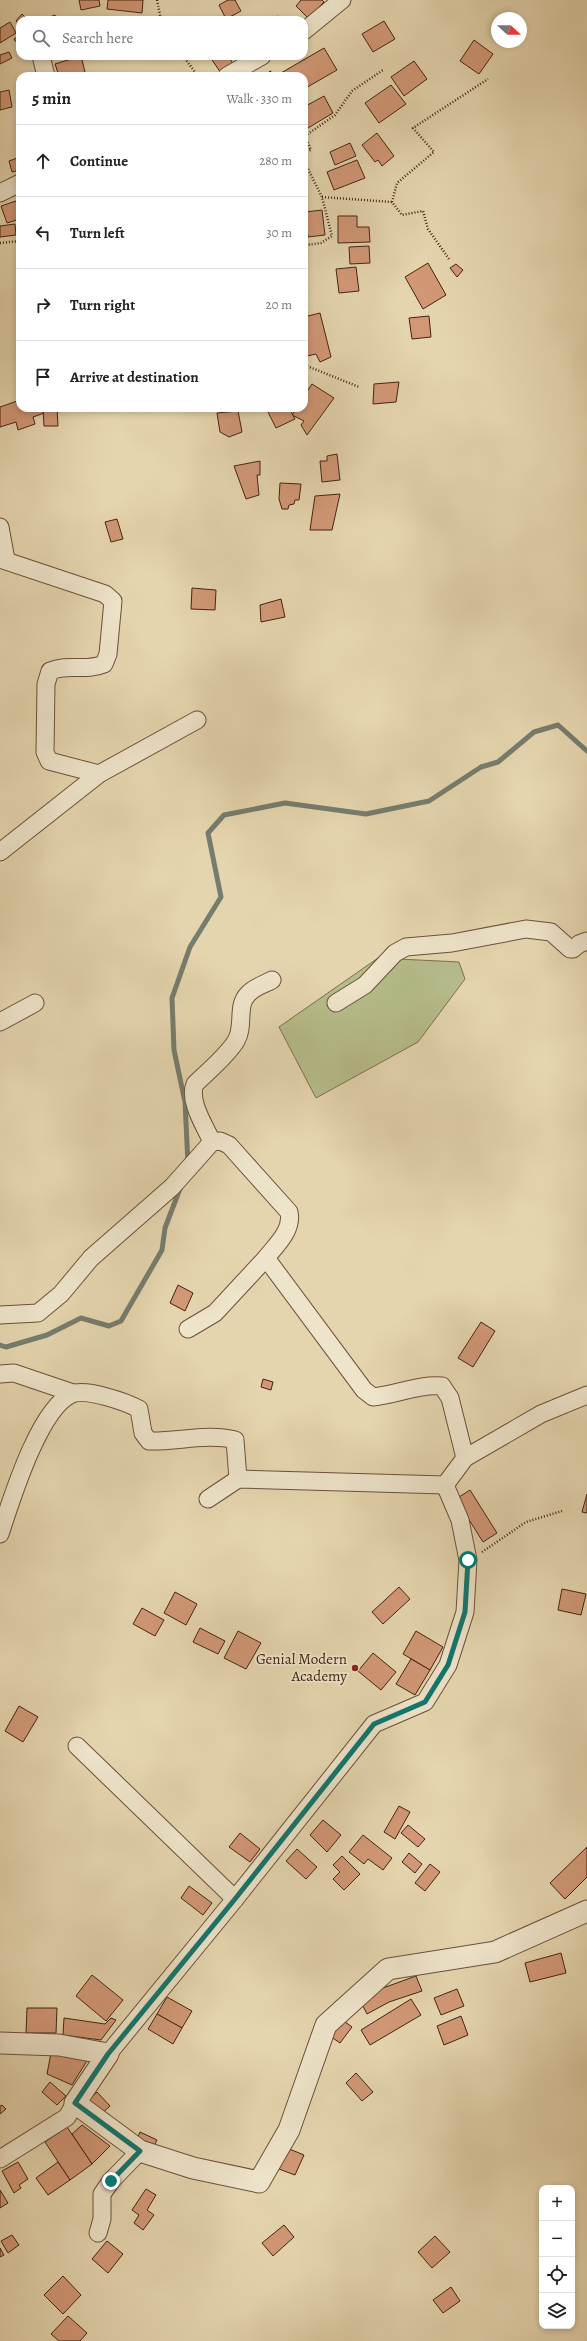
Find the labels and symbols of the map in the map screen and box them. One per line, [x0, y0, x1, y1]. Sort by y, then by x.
north arrow [491, 12, 527, 48]
route start [459, 1551, 477, 1569]
place label: Genial Modern Academy [256, 1649, 347, 1686]
marker: Genial Modern Academy [350, 1663, 360, 1673]
route end [102, 2172, 120, 2190]

